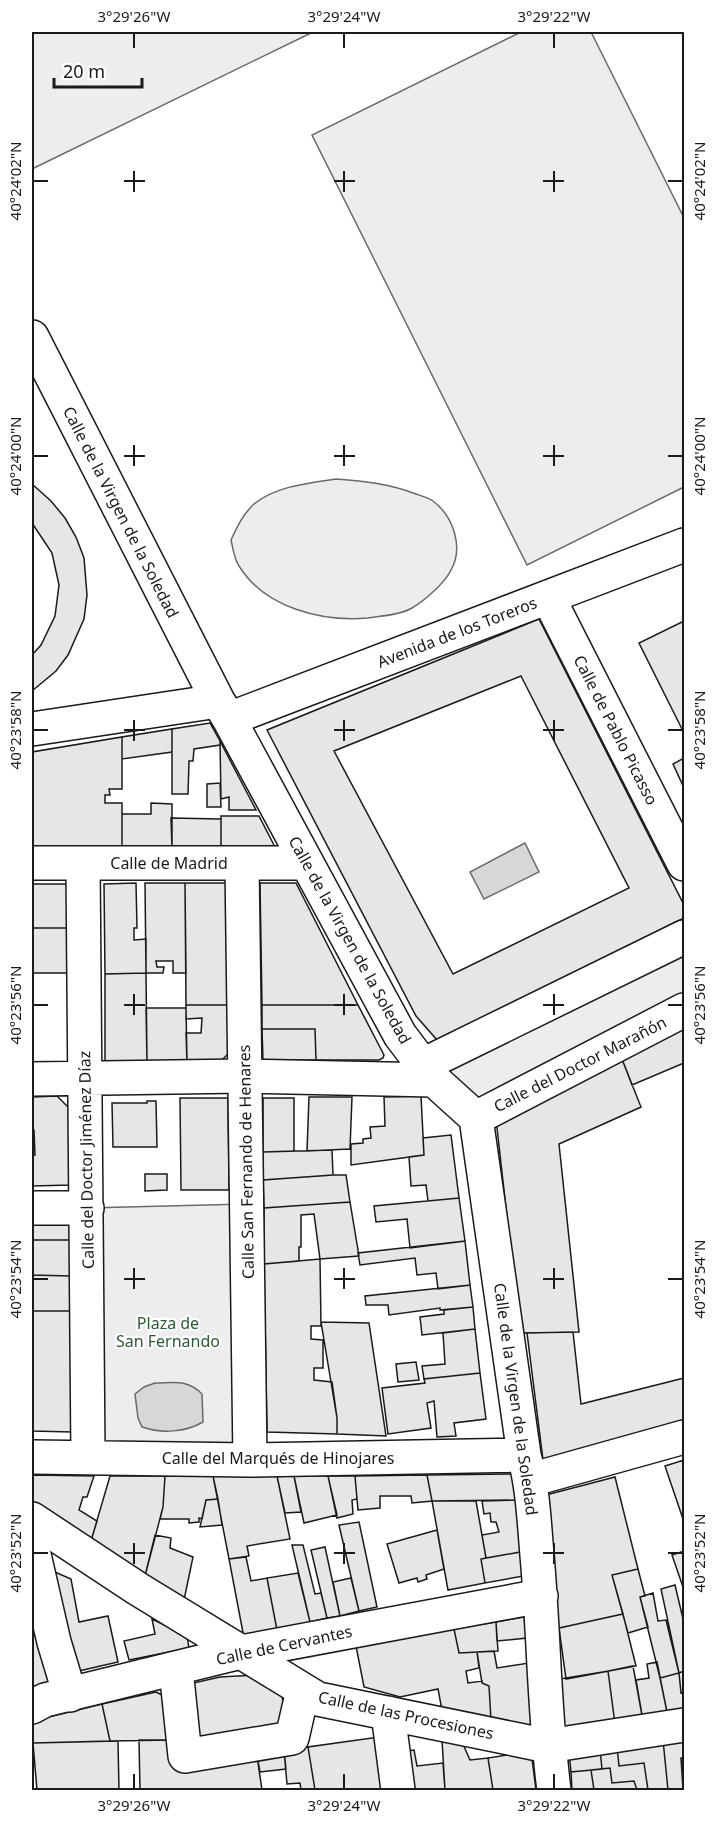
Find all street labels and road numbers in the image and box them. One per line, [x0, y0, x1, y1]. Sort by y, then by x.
street label: Calle de la Virgen de la Soledad [58, 403, 184, 621]
street label: Avenida de los Toreros [374, 591, 540, 673]
street label: Calle de Pablo Picasso [569, 651, 663, 809]
street label: Calle de la Virgen de la Soledad [284, 832, 416, 1048]
street label: Calle de Madrid [110, 852, 228, 874]
street label: Calle del Doctor Marañón [490, 1011, 670, 1117]
street label: Calle San Fernando de Henares [233, 1045, 259, 1279]
street label: Calle del Doctor Jiménez Díaz [73, 1051, 99, 1269]
street label: Calle de la Virgen de la Soledad [489, 1281, 543, 1517]
street label: Calle del Marqués de Hinojares [162, 1447, 394, 1469]
street label: Calle de Cervantes [214, 1620, 354, 1670]
street label: Calle de las Procesiones [316, 1686, 496, 1744]

